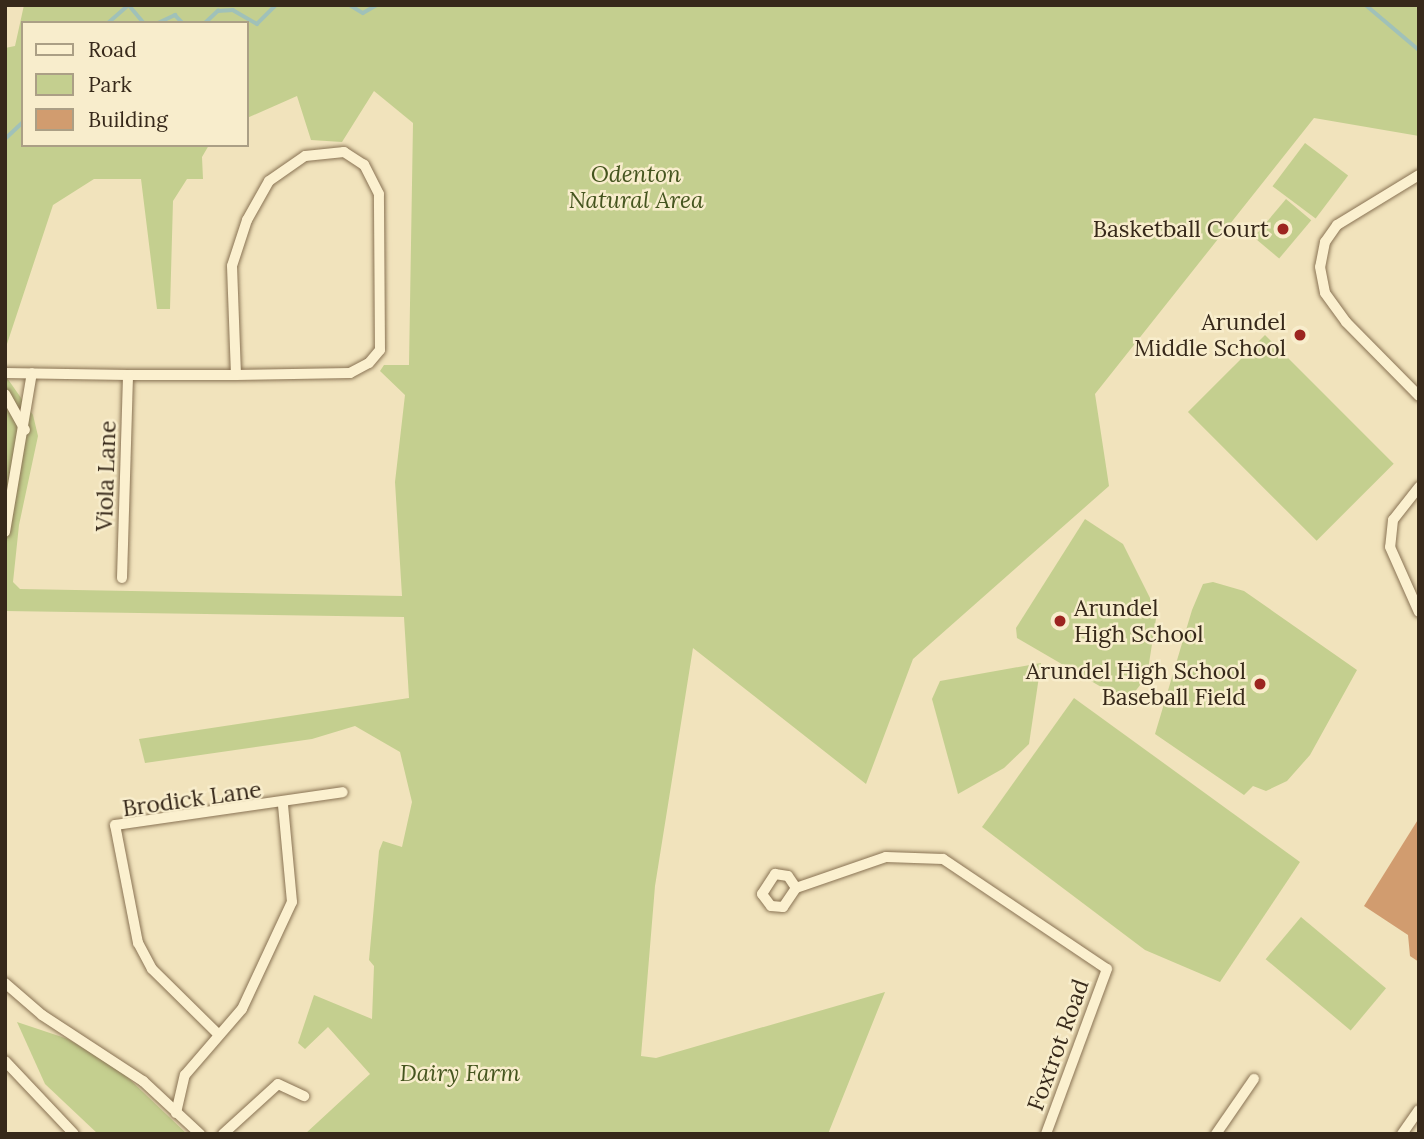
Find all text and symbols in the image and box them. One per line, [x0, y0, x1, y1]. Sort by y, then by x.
legend [21, 21, 248, 147]
text: Road [88, 36, 137, 63]
text: Park [88, 71, 132, 98]
text: Building [88, 106, 168, 133]
park label: Odenton Natural Area [568, 160, 704, 214]
place label: Basketball Court [1093, 215, 1269, 243]
marker: Basketball Court [1275, 221, 1291, 237]
place label: Arundel Middle School [1134, 308, 1286, 362]
marker: Arundel Middle School [1292, 327, 1308, 343]
street label: Viola Lane [90, 420, 122, 532]
place label: Arundel High School [1074, 594, 1204, 648]
marker: Arundel High School [1052, 613, 1068, 629]
place label: Arundel High School Baseball Field [1026, 657, 1246, 711]
marker: Arundel High School Baseball Field [1252, 676, 1268, 692]
street label: Brodick Lane [121, 776, 263, 822]
street label: Foxtrot Road [1021, 975, 1095, 1115]
park label: Dairy Farm [400, 1059, 520, 1087]

